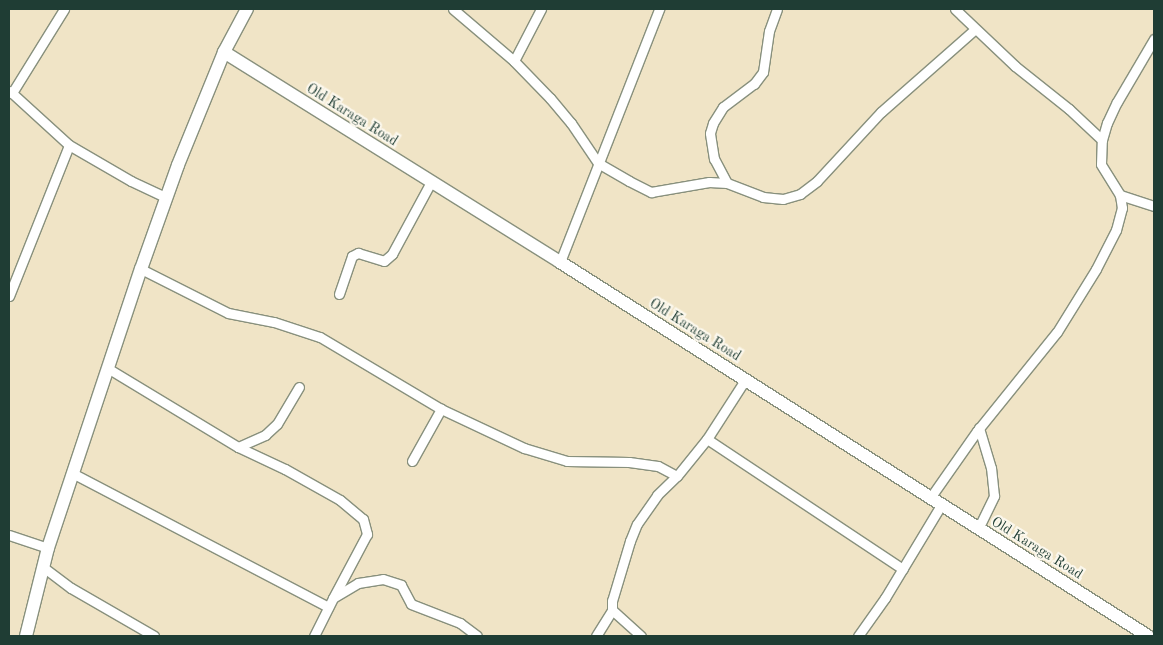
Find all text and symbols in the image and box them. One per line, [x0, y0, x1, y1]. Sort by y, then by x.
street label: Old Karaga Road [303, 80, 401, 150]
street label: Old Karaga Road [646, 295, 744, 365]
street label: Old Karaga Road [988, 513, 1086, 583]

